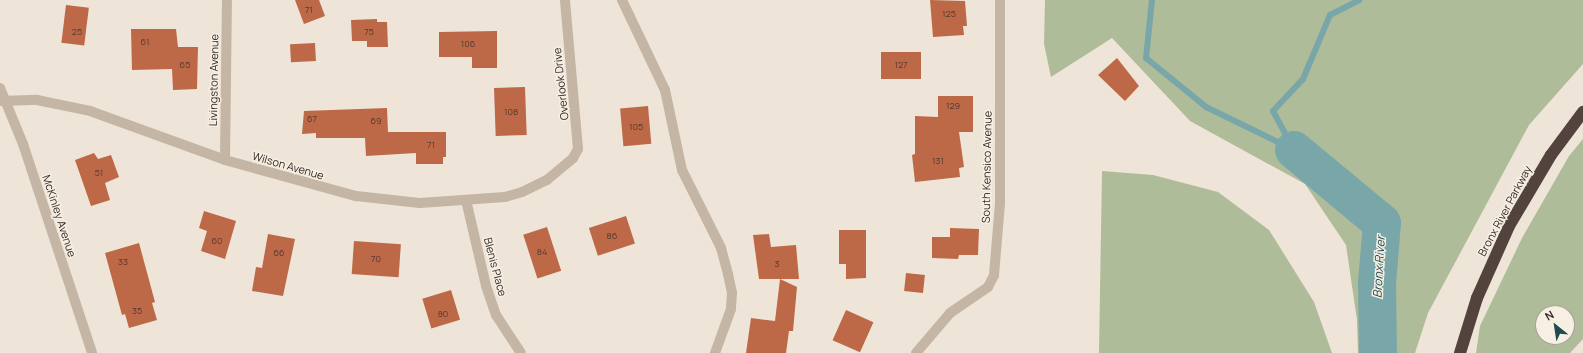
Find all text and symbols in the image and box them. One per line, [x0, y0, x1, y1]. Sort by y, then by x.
house number: 71 [305, 5, 313, 15]
house number: 125 [942, 9, 956, 19]
house number: 25 [72, 27, 82, 37]
house number: 75 [364, 27, 374, 37]
street label: Livingston Avenue [207, 34, 221, 126]
house number: 61 [141, 37, 149, 47]
house number: 106 [461, 39, 475, 49]
street label: Overlook Drive [551, 47, 571, 121]
house number: 65 [180, 60, 190, 70]
house number: 127 [894, 60, 908, 70]
house number: 129 [946, 101, 960, 111]
house number: 108 [504, 107, 518, 117]
street label: South Kensico Avenue [979, 111, 995, 223]
house number: 67 [307, 114, 317, 124]
house number: 69 [370, 116, 382, 126]
house number: 105 [629, 122, 643, 132]
house number: 71 [427, 140, 435, 150]
street label: Wilson Avenue [251, 149, 325, 183]
house number: 131 [932, 156, 944, 166]
street label: Bronx River Parkway [1476, 163, 1534, 259]
house number: 51 [95, 168, 103, 178]
street label: McKinley Avenue [40, 173, 78, 259]
house number: 86 [607, 231, 617, 241]
house number: 60 [211, 236, 223, 246]
street label: Blenis Place [481, 236, 509, 298]
water label: Bronx River [1370, 236, 1388, 298]
house number: 84 [537, 247, 547, 257]
house number: 66 [273, 248, 285, 258]
house number: 70 [371, 254, 381, 264]
house number: 33 [118, 257, 128, 267]
house number: 3 [775, 259, 779, 269]
north arrow [1535, 305, 1575, 345]
house number: 35 [132, 306, 142, 316]
text: N [1542, 307, 1556, 324]
house number: 80 [438, 309, 448, 319]

